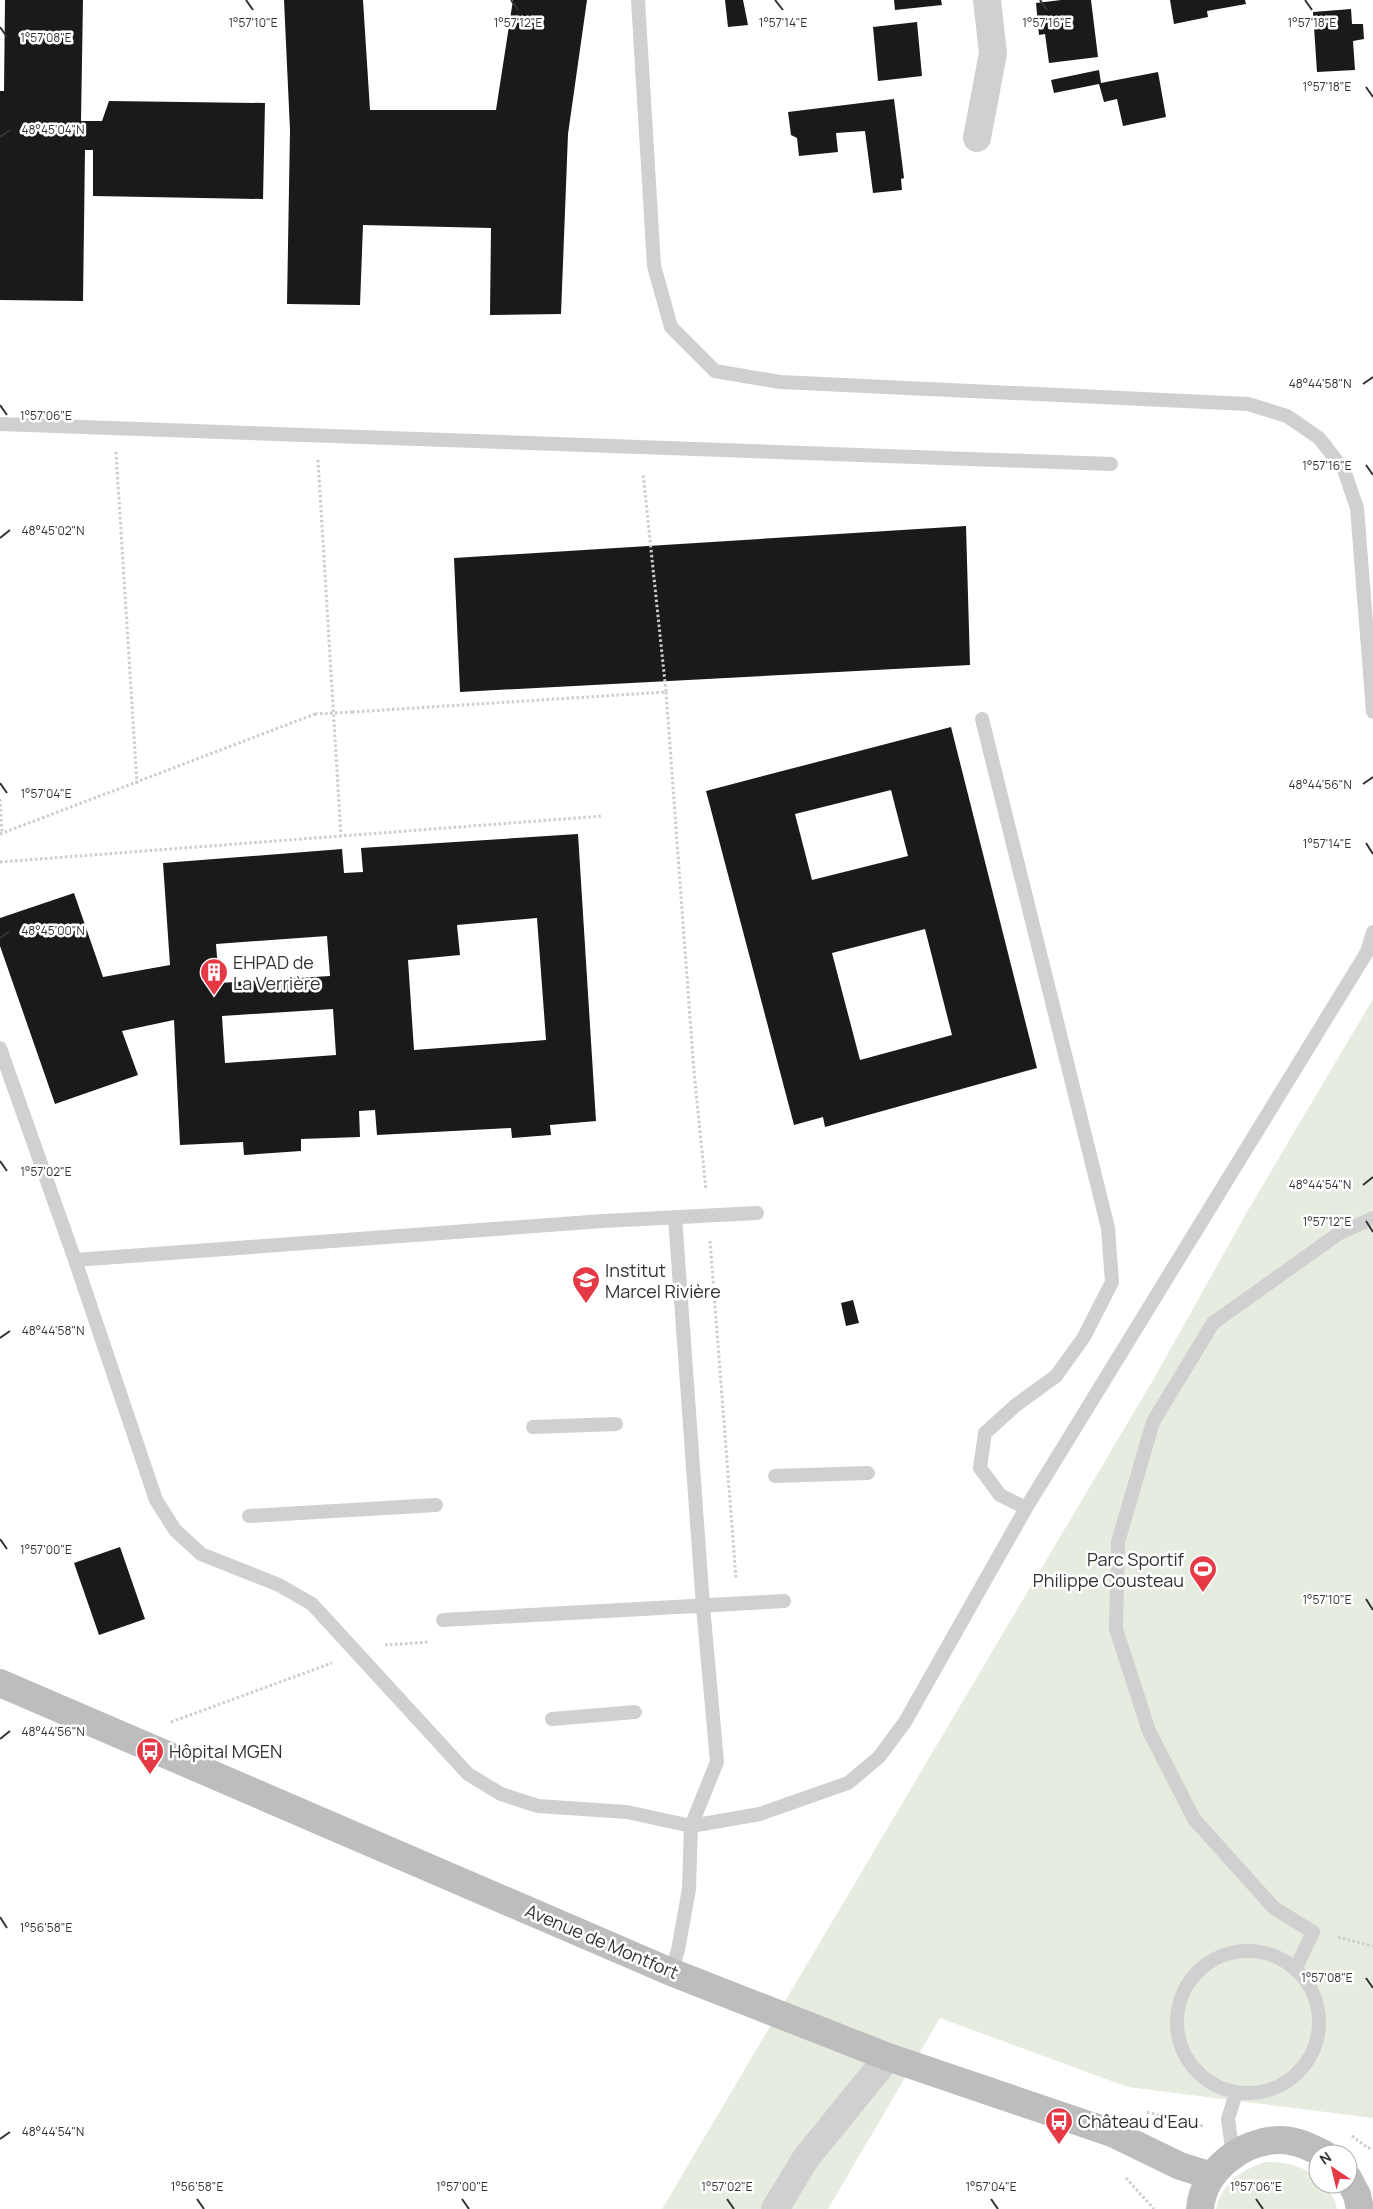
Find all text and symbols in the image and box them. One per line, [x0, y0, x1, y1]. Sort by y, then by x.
text: 1°57'10"E [228, 14, 278, 31]
text: 1°57'12"E [494, 14, 542, 31]
text: 1°57'14"E [759, 14, 807, 31]
text: 1°57'16"E [1022, 14, 1072, 31]
text: 1°57'18"E [1288, 14, 1337, 31]
text: 1°57'08"E [20, 29, 72, 46]
text: 1°57'18"E [1303, 78, 1352, 95]
text: 48°45'04"N [22, 121, 84, 138]
text: 48°44'58"N [1289, 375, 1351, 392]
text: 1°57'06"E [20, 407, 72, 424]
text: 1°57'16"E [1302, 457, 1352, 474]
text: 48°45'02"N [21, 522, 85, 539]
text: 48°44'56"N [1288, 776, 1352, 793]
text: 1°57'04"E [20, 785, 72, 802]
text: 1°57'14"E [1303, 835, 1351, 852]
text: 48°45'00"N [21, 922, 85, 939]
place label: EHPAD de La Verrière [233, 950, 321, 995]
building icon: EHPAD de La Verrière [199, 957, 229, 996]
text: 1°57'02"E [20, 1163, 72, 1180]
text: 48°44'54"N [1289, 1176, 1351, 1193]
text: 1°57'12"E [1303, 1213, 1351, 1230]
place label: Institut Marcel Rivière [605, 1258, 721, 1303]
school or university icon: Institut Marcel Rivière [571, 1265, 601, 1304]
text: 48°44'58"N [22, 1322, 84, 1339]
text: 1°57'00"E [20, 1541, 72, 1558]
place label: Parc Sportif Philippe Cousteau [1033, 1547, 1185, 1592]
sports icon: Parc Sportif Philippe Cousteau [1188, 1554, 1218, 1593]
text: 1°57'10"E [1302, 1591, 1352, 1608]
text: 48°44'56"N [21, 1723, 85, 1740]
bus stop icon: Hôpital MGEN [135, 1736, 165, 1775]
place label: Hôpital MGEN [169, 1739, 282, 1763]
street label: Avenue de Montfort [522, 1898, 682, 1984]
text: 1°56'58"E [20, 1919, 72, 1936]
text: 1°57'08"E [1301, 1969, 1353, 1986]
bus stop icon: Château d'Eau [1044, 2106, 1074, 2145]
place label: Château d'Eau [1078, 2109, 1199, 2133]
text: 48°44'54"N [22, 2123, 84, 2140]
north arrow [1308, 2144, 1358, 2194]
text: N [1316, 2147, 1335, 2169]
text: 1°56'58"E [171, 2178, 223, 2195]
text: 1°57'00"E [436, 2178, 488, 2195]
text: 1°57'02"E [701, 2178, 753, 2195]
text: 1°57'04"E [965, 2178, 1017, 2195]
text: 1°57'06"E [1230, 2178, 1282, 2195]

